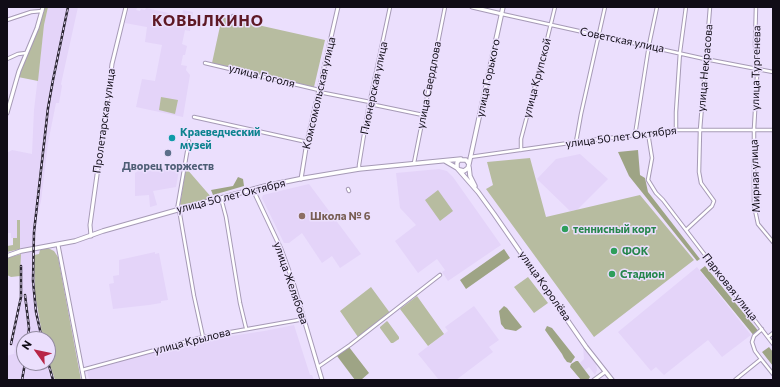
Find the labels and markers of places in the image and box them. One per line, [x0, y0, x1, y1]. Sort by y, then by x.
place label: Краеведческий музей [180, 125, 260, 151]
marker: Краеведческий музей [167, 133, 177, 143]
marker: Дворец торжеств [163, 148, 173, 158]
place label: Дворец торжеств [122, 159, 214, 173]
place label: Школа № 6 [310, 209, 370, 223]
marker: Школа № 6 [297, 211, 307, 221]
place label: теннисный корт [573, 222, 656, 236]
marker: теннисный корт [560, 224, 570, 234]
place label: ФОК [622, 244, 648, 258]
marker: ФОК [609, 246, 619, 256]
place label: Стадион [620, 267, 665, 281]
marker: Стадион [607, 269, 617, 279]

